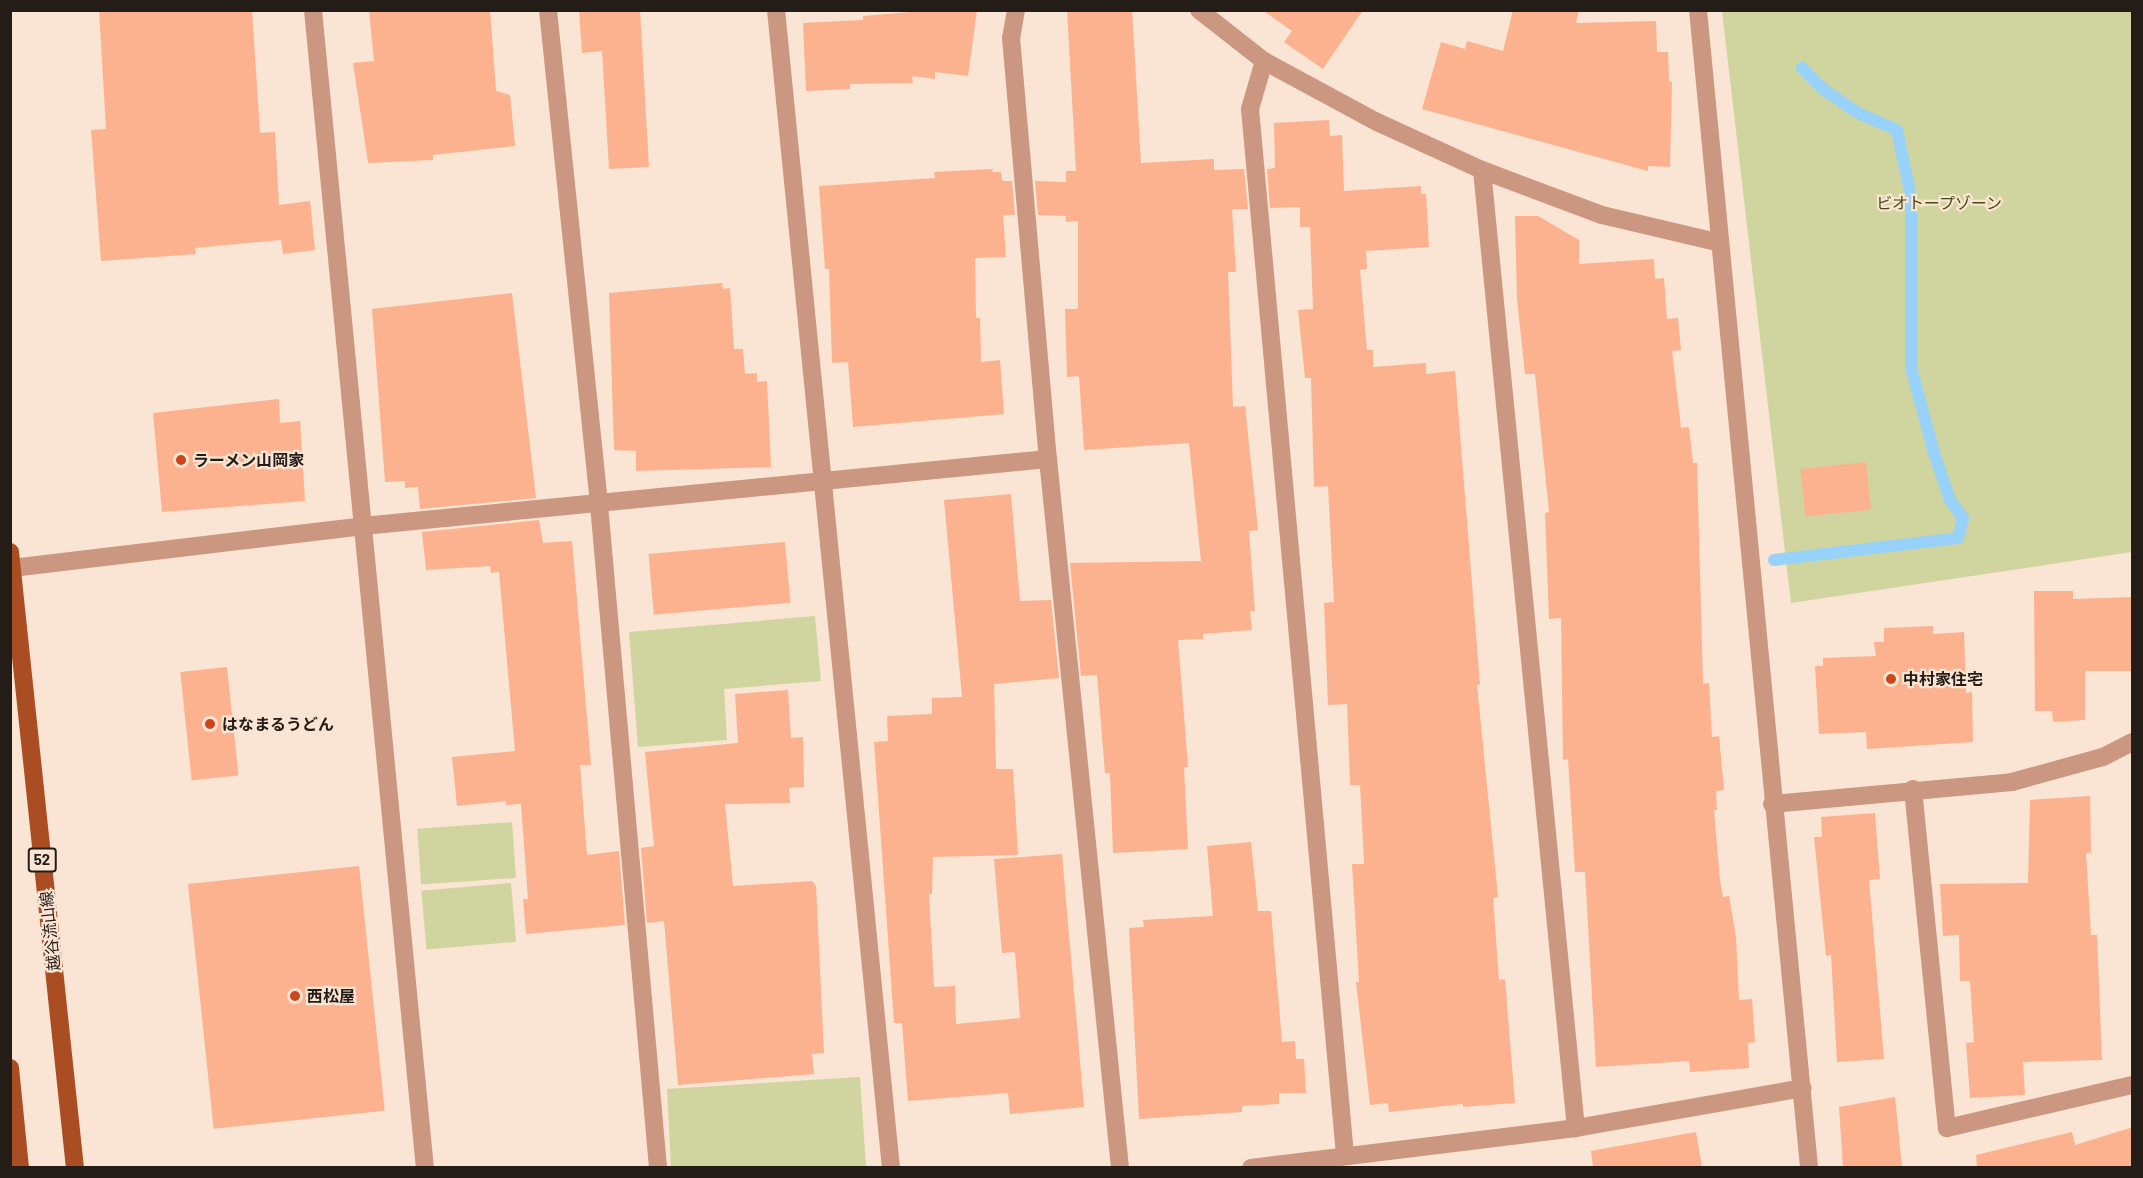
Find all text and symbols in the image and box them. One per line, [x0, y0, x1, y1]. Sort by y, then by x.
park label: ビオトープゾーン [1875, 193, 2003, 213]
place label: ラーメン山岡家 [193, 450, 305, 470]
marker: ラーメン山岡家 [174, 453, 188, 467]
place label: 中村家住宅 [1903, 669, 1983, 689]
marker: 中村家住宅 [1884, 672, 1898, 686]
place label: はなまるうどん [222, 714, 334, 734]
marker: はなまるうどん [203, 717, 217, 731]
road number: 52 [27, 848, 57, 872]
street label: 越谷流山線 [36, 890, 64, 972]
place label: 西松屋 [307, 986, 355, 1006]
marker: 西松屋 [288, 989, 302, 1003]

